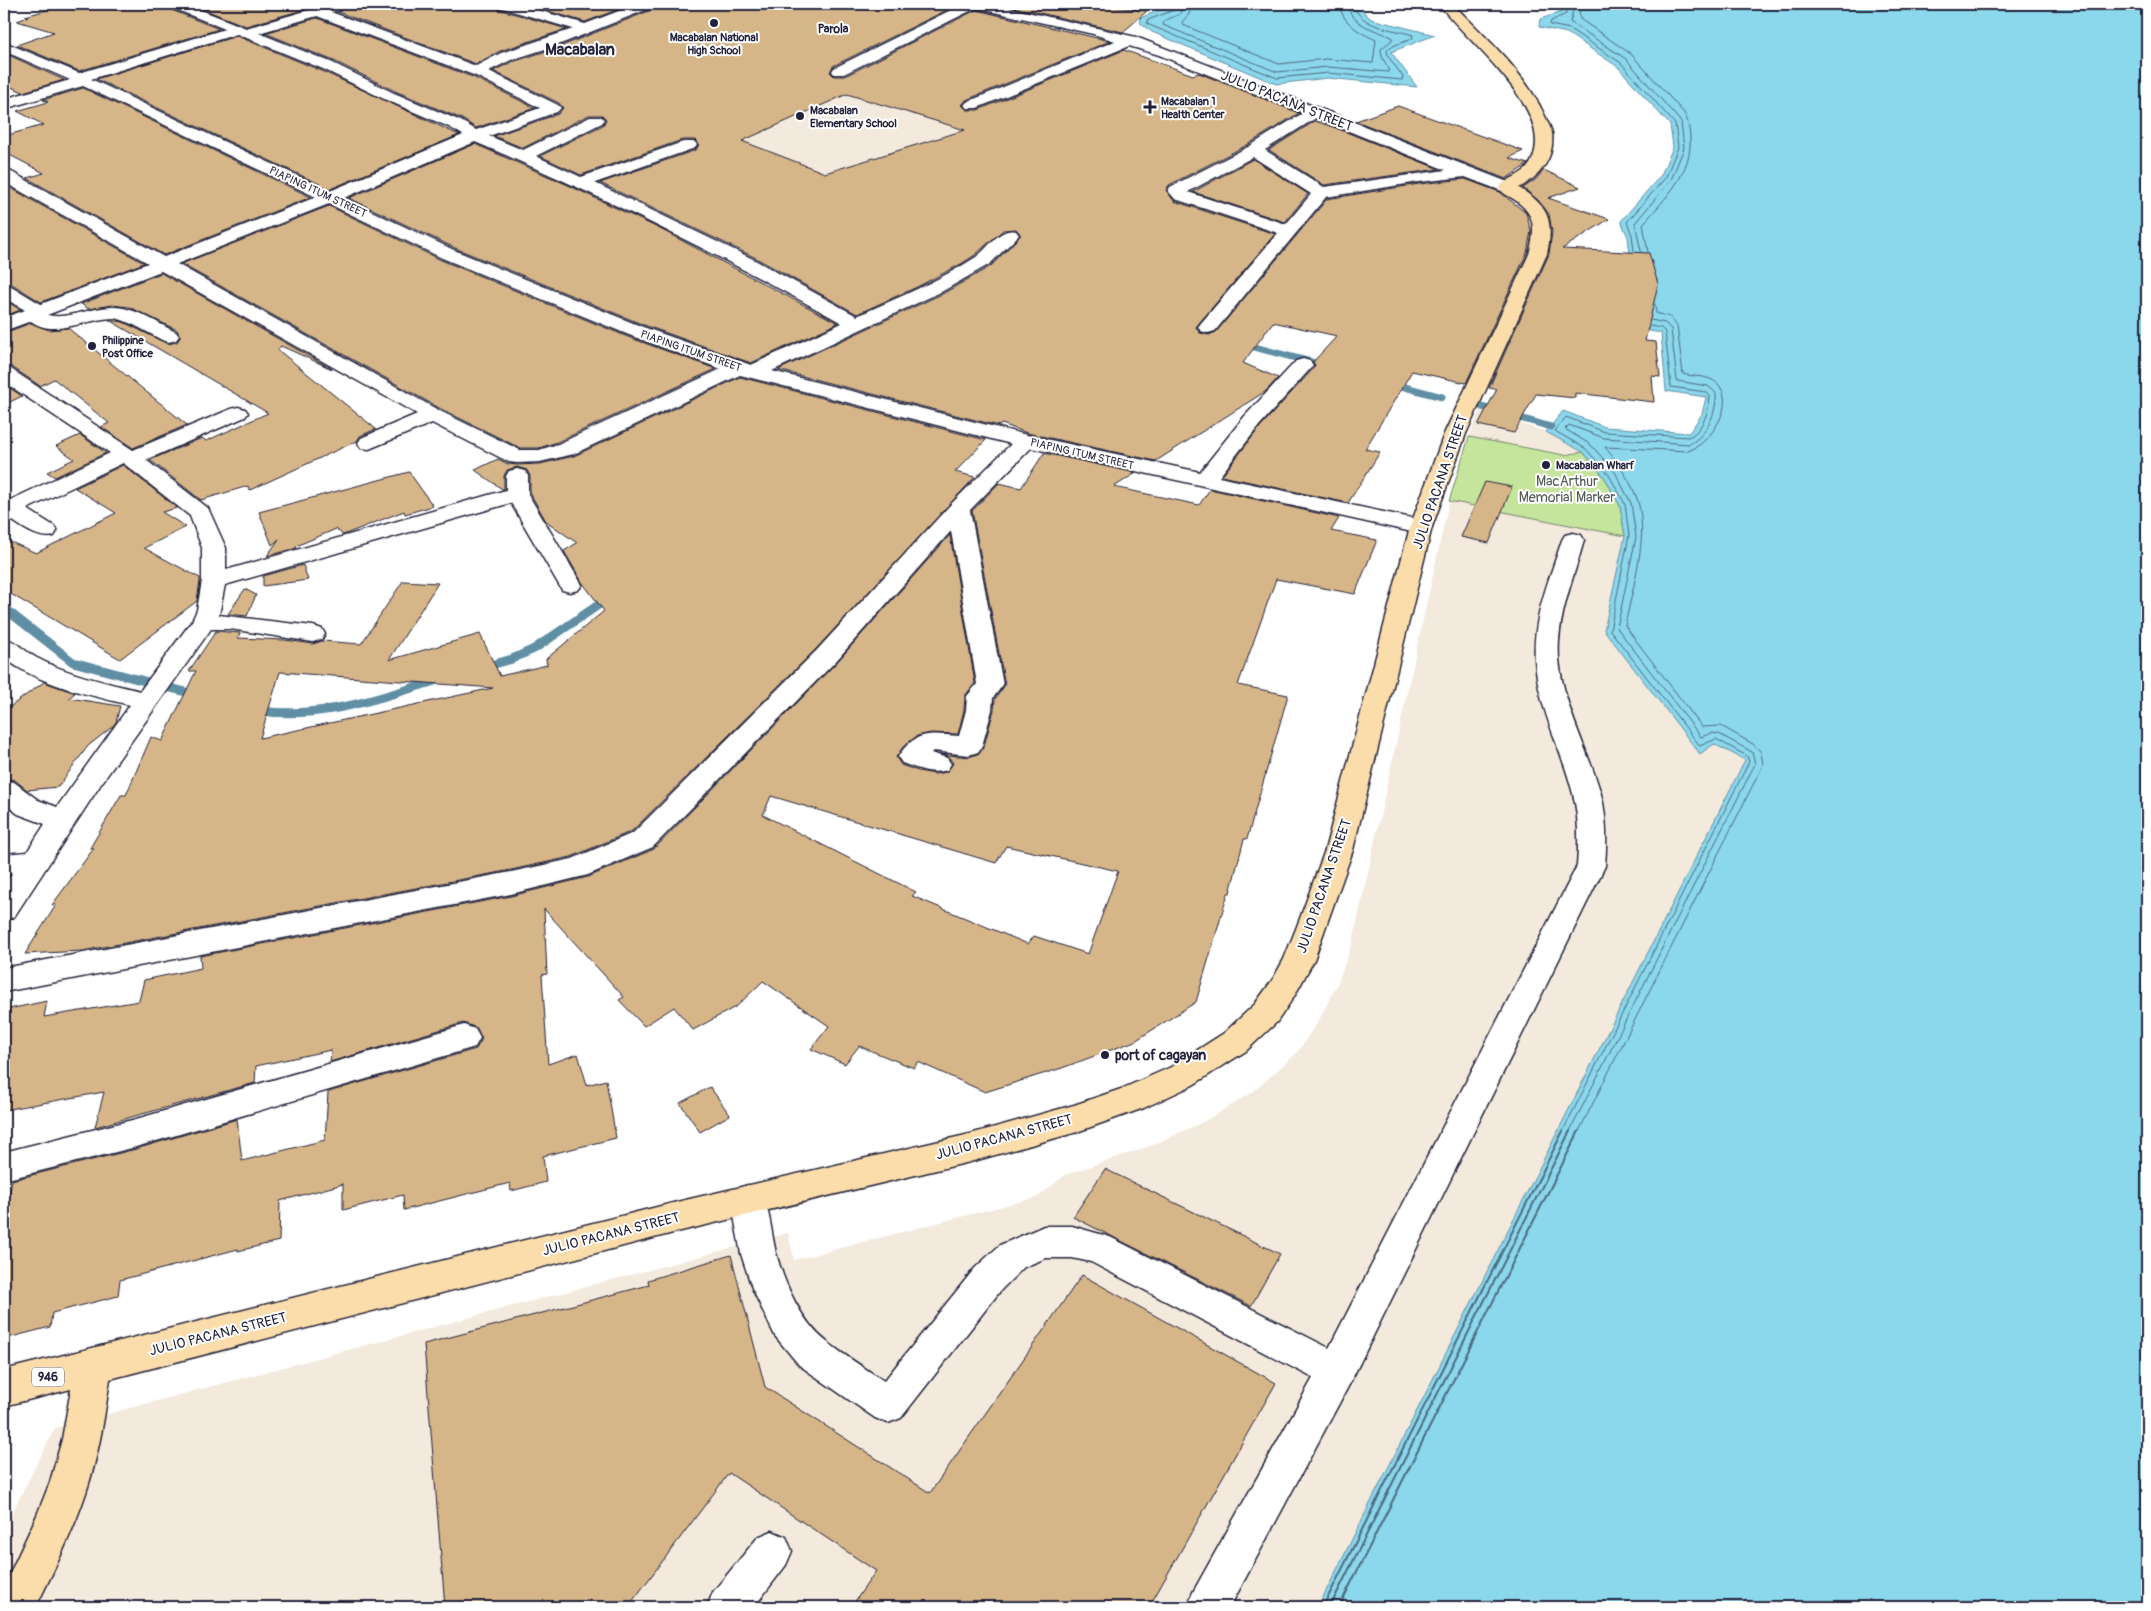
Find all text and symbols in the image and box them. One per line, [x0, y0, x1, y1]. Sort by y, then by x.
marker: Macabalan National High School [708, 17, 720, 29]
district label: Parola [818, 22, 849, 37]
place label: Macabalan National High School [670, 31, 759, 57]
district label: Macabalan [545, 40, 615, 60]
street label: JULIO PACANA STREET [1219, 67, 1356, 135]
place label: Macabalan 1 Health Center [1161, 95, 1226, 121]
marker: Macabalan 1 Health Center [1143, 100, 1157, 114]
place label: Macabalan Elementary School [810, 104, 897, 130]
marker: Macabalan Elementary School [794, 110, 806, 122]
street label: PIAPING ITUM STREET [267, 164, 369, 220]
street label: PIAPING ITUM STREET [639, 328, 743, 374]
place label: Philippine Post Office [102, 334, 153, 360]
marker: Philippine Post Office [86, 340, 98, 352]
street label: JULIO PACANA STREET [1409, 412, 1471, 551]
street label: PIAPING ITUM STREET [1029, 436, 1135, 472]
marker: Macabalan Wharf [1540, 459, 1552, 471]
place label: Macabalan Wharf [1556, 459, 1635, 472]
park label: MacArthur Memorial Marker [1519, 473, 1615, 506]
street label: JULIO PACANA STREET [1293, 816, 1355, 955]
place label: port of cagayan [1115, 1047, 1206, 1064]
marker: port of cagayan [1099, 1049, 1111, 1061]
street label: JULIO PACANA STREET [934, 1111, 1074, 1163]
street label: JULIO PACANA STREET [541, 1209, 682, 1259]
street label: JULIO PACANA STREET [148, 1309, 289, 1359]
road number: 946 [32, 1368, 64, 1386]

